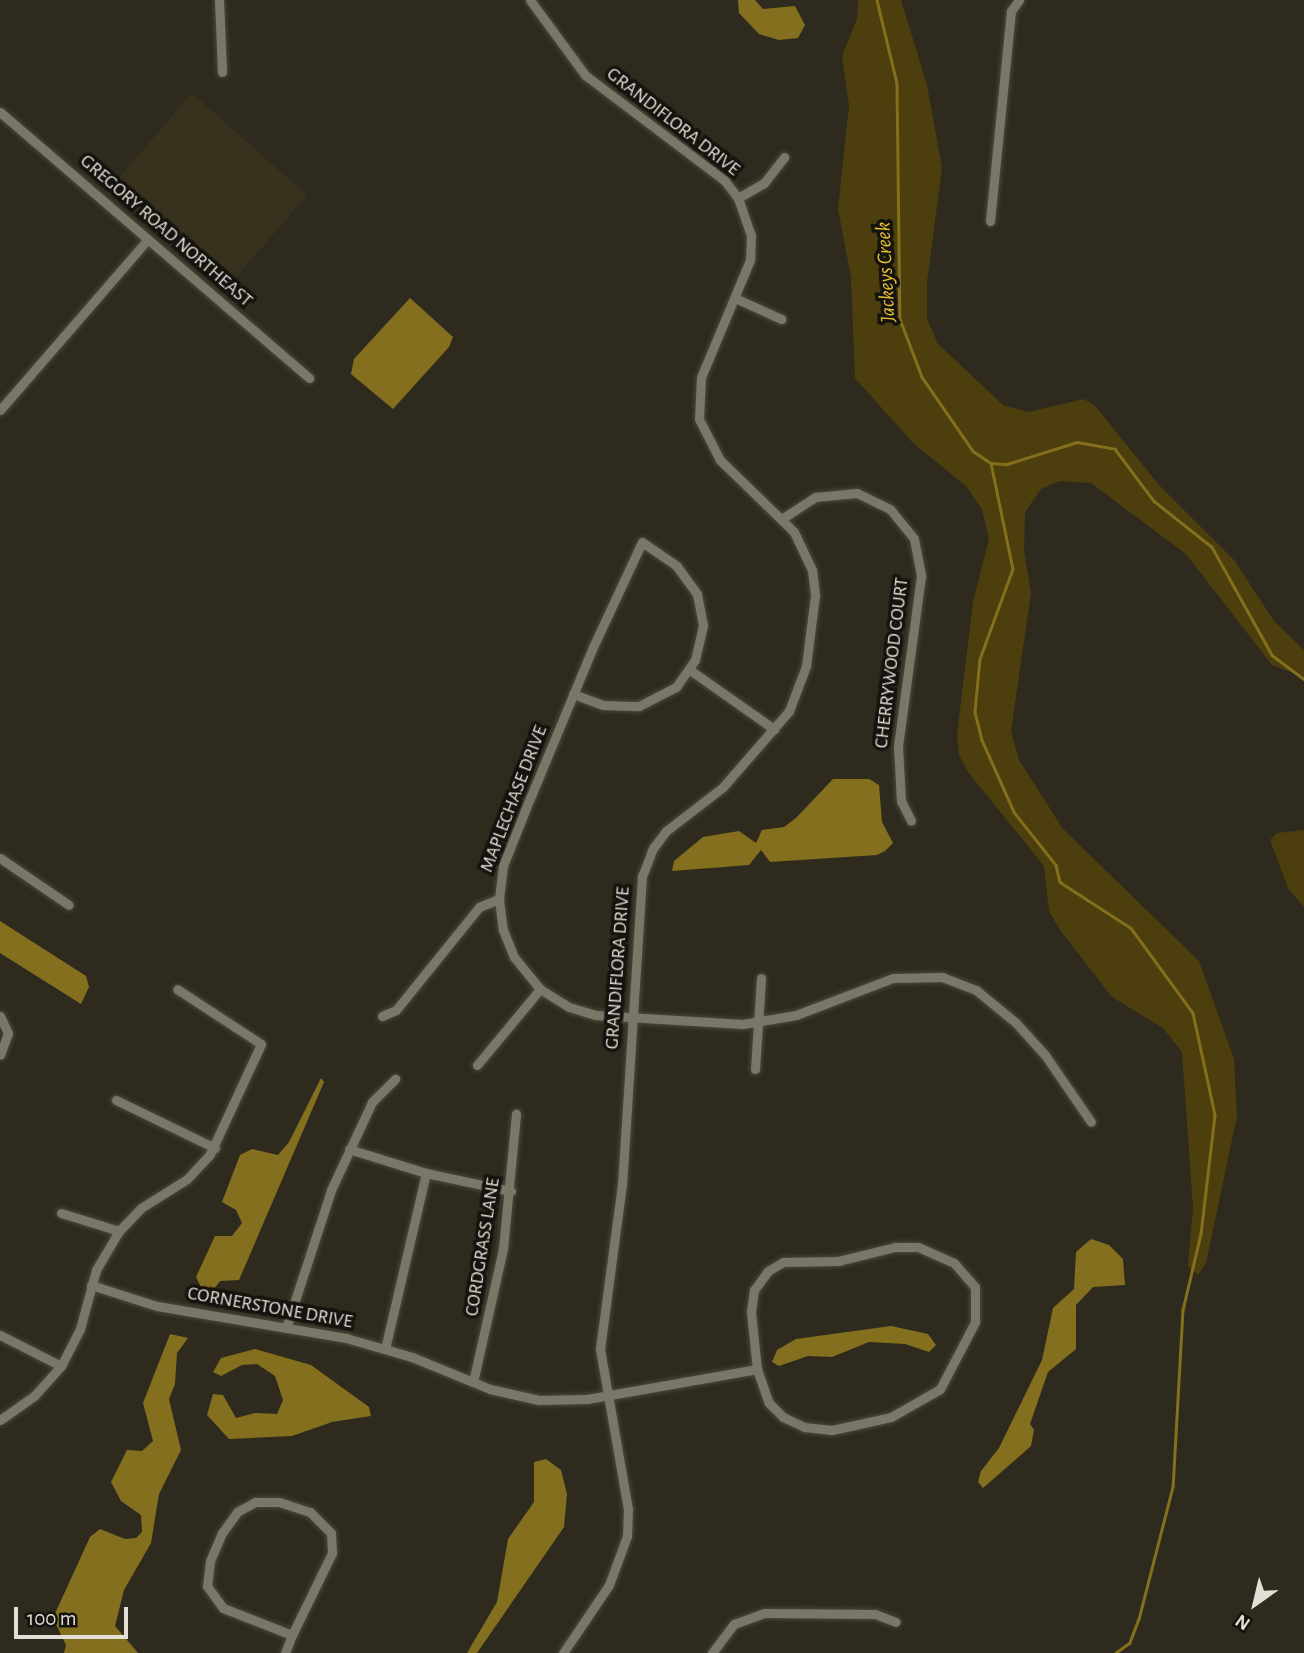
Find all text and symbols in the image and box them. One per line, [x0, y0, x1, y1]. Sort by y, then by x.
street label: GRANDIFLORA DRIVE [602, 63, 744, 181]
street label: GREGORY ROAD NORTHEAST [75, 150, 257, 312]
water label: Jackeys Creek [871, 221, 901, 323]
street label: CHERRYWOOD COURT [870, 576, 914, 750]
street label: MAPLECHASE DRIVE [476, 722, 552, 876]
street label: GRANDIFLORA DRIVE [601, 886, 635, 1050]
street label: CORDGRASS LANE [461, 1176, 505, 1318]
street label: CORNERSTONE DRIVE [186, 1282, 354, 1334]
north arrow [1220, 1569, 1290, 1639]
scale bar [18, 1594, 131, 1638]
text: 100 m [27, 1608, 77, 1629]
text: N [1232, 1610, 1254, 1633]

